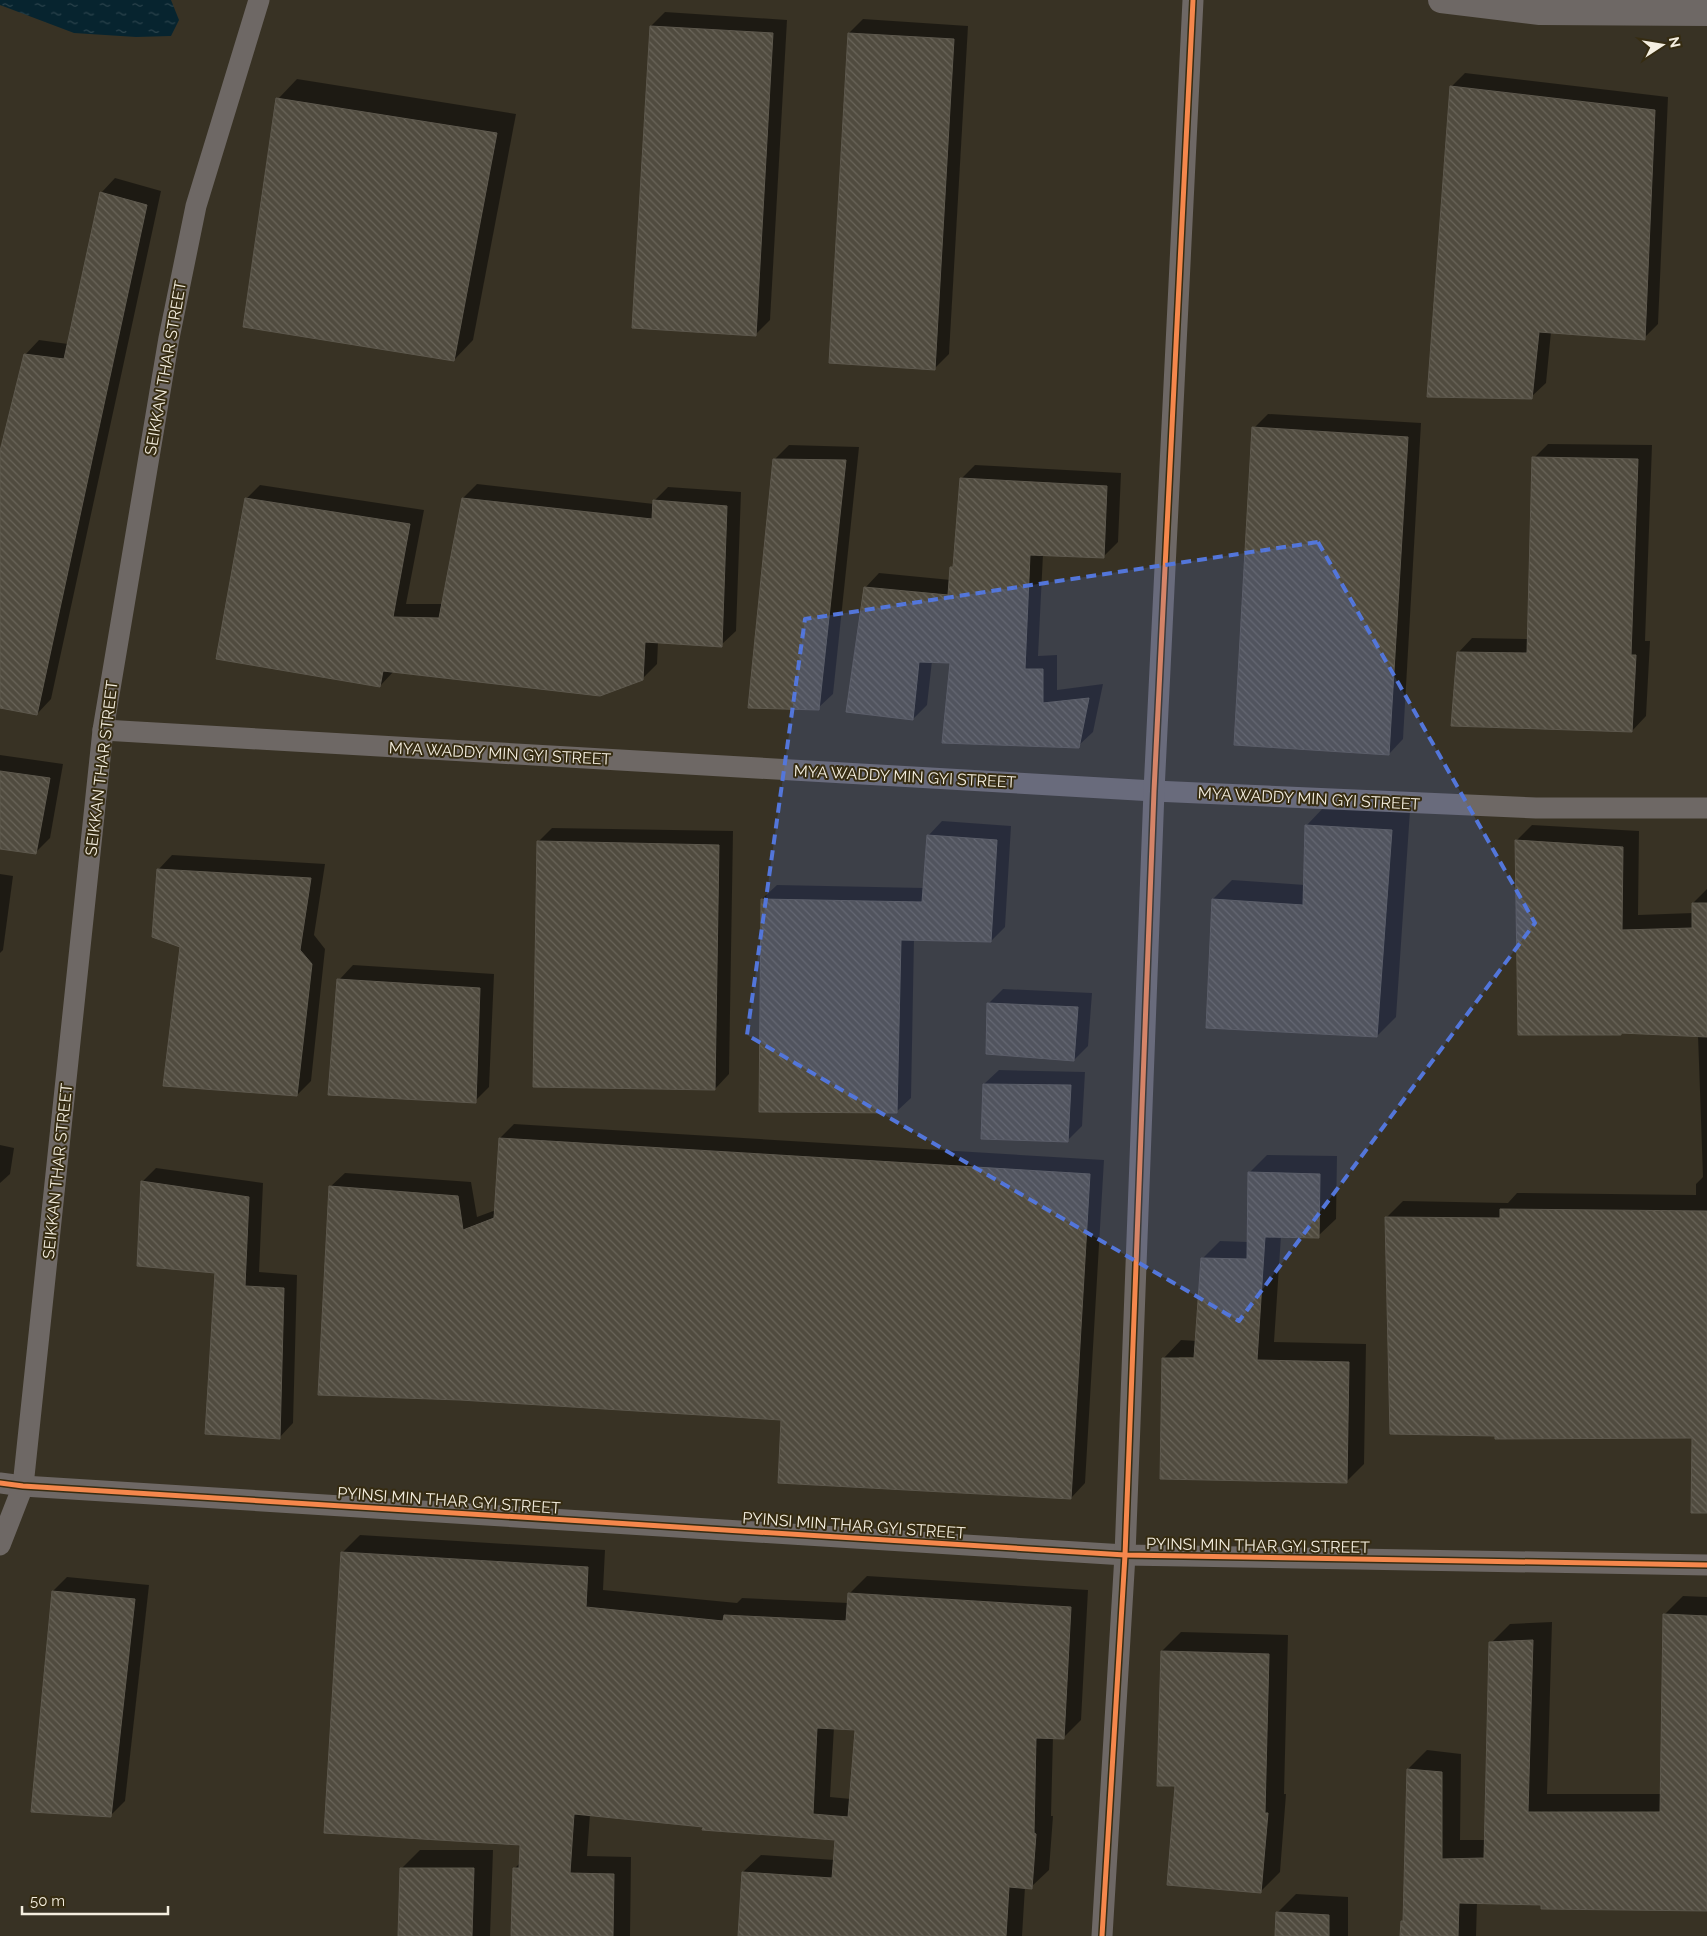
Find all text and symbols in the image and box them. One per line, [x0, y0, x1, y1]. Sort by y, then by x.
north arrow [1637, 20, 1687, 70]
text: N [1666, 35, 1684, 49]
street label: SEIKKAN THAR STREET [141, 279, 190, 457]
street label: SEIKKAN THAR STREET [81, 679, 122, 857]
street label: MYA WADDY MIN GYI STREET [388, 738, 612, 769]
street label: MYA WADDY MIN GYI STREET [793, 761, 1017, 792]
street label: MYA WADDY MIN GYI STREET [1197, 783, 1421, 814]
street label: SEIKKAN THAR STREET [39, 1082, 76, 1260]
street label: PYINSI MIN THAR GYI STREET [337, 1483, 561, 1518]
street label: PYINSI MIN THAR GYI STREET [742, 1508, 966, 1543]
street label: PYINSI MIN THAR GYI STREET [1146, 1534, 1370, 1557]
scale bar [22, 1884, 169, 1916]
text: 50 m [30, 1892, 65, 1910]

